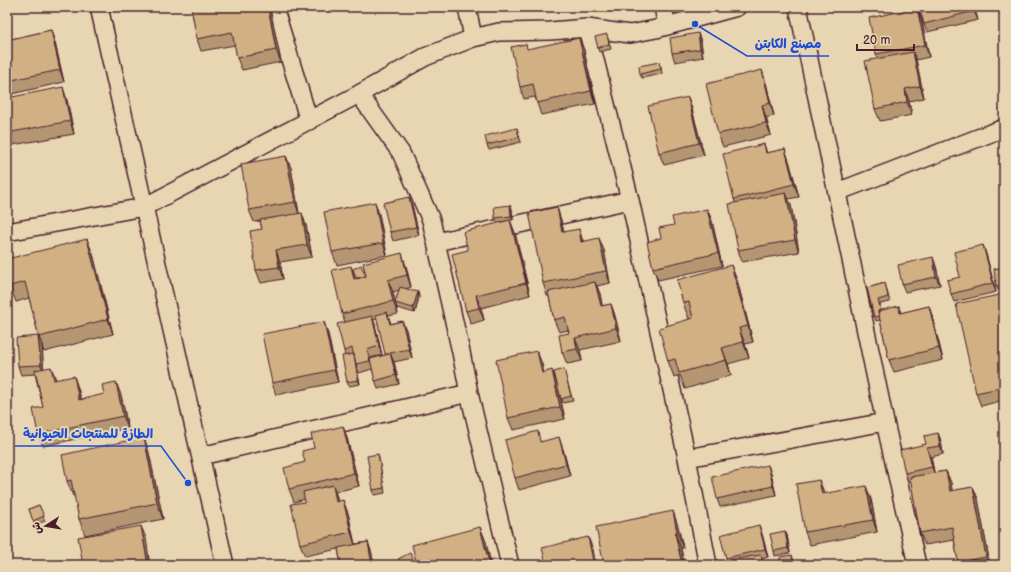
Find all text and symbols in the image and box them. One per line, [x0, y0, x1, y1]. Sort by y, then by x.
scale bar [857, 26, 914, 52]
callout: مصنع الكابتن [747, 31, 829, 56]
text: 20 m [863, 33, 890, 48]
text: مصنع الكابتن [755, 36, 821, 53]
callout: الطازة للمنتجات الحيوانية [15, 421, 161, 446]
text: الطازة للمنتجات الحيوانية [23, 426, 153, 442]
north arrow [26, 506, 66, 546]
text: ش [29, 521, 44, 535]

